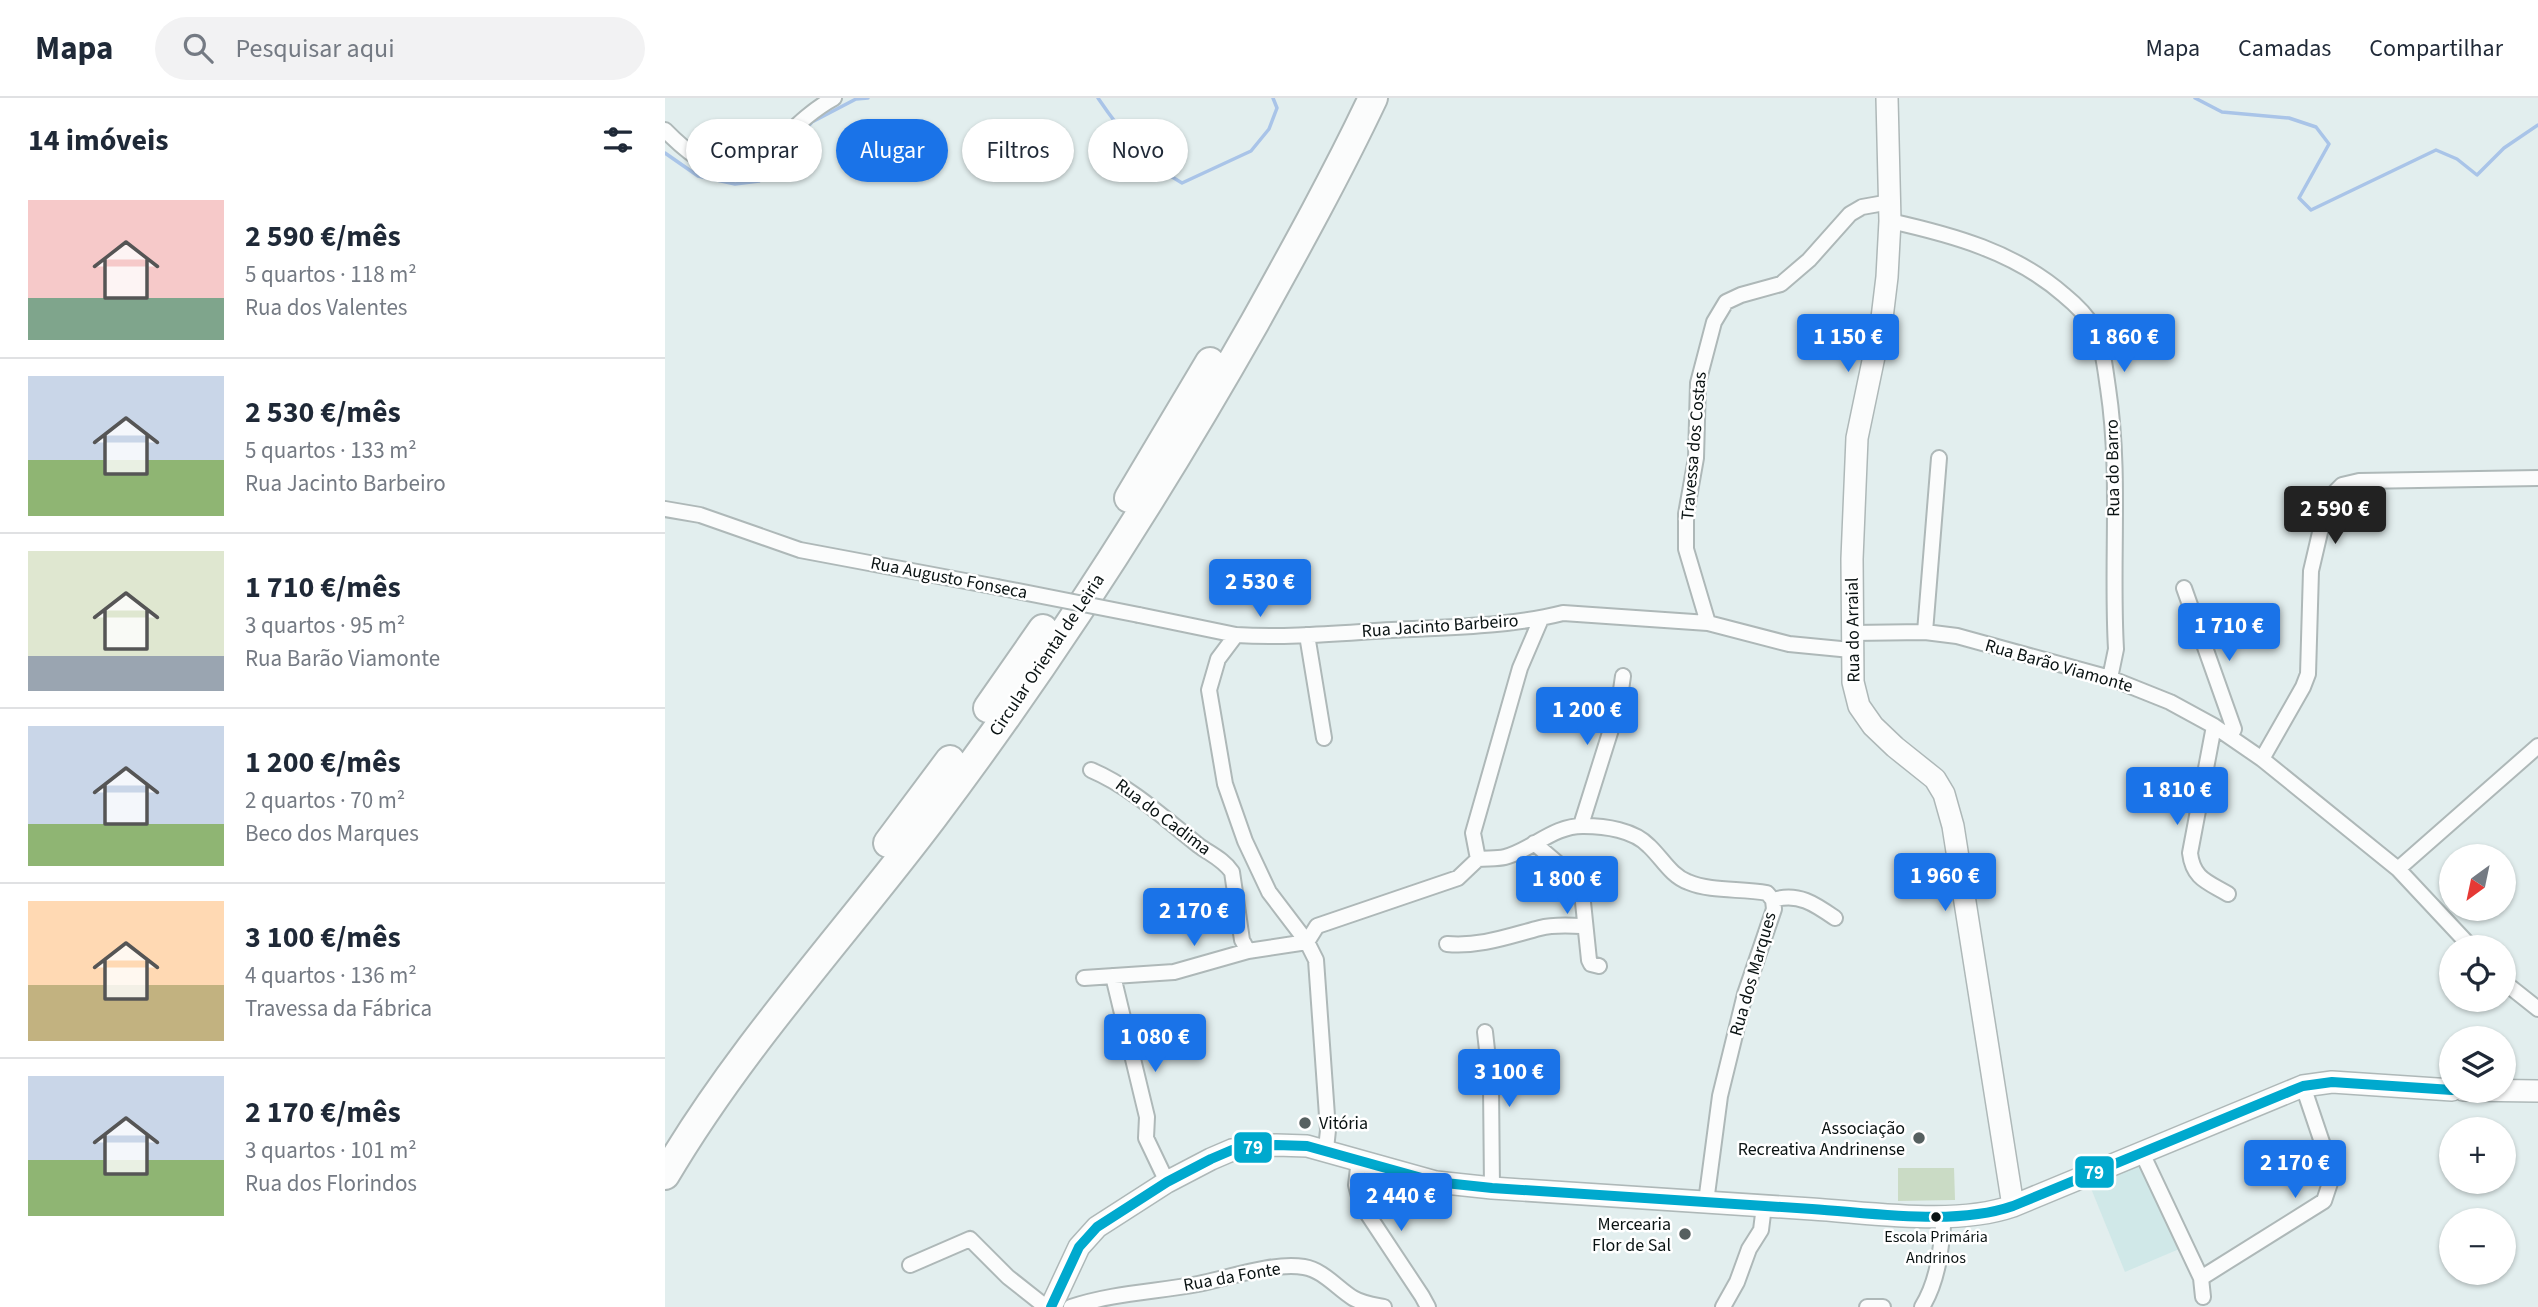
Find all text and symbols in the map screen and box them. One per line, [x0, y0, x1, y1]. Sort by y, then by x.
search box [155, 17, 645, 80]
text: Mapa [35, 25, 113, 72]
icon: search [179, 29, 217, 67]
text: Pesquisar aqui [235, 30, 395, 67]
text: Mapa [2145, 31, 2200, 66]
text: Camadas [2238, 31, 2331, 66]
text: Compartilhar [2369, 31, 2503, 66]
text: 14 imóveis [28, 119, 169, 162]
chip: Comprar [686, 119, 822, 182]
chip: Alugar [836, 119, 948, 182]
chip: Filtros [962, 119, 1074, 182]
chip: Novo [1088, 119, 1188, 182]
icon: filters [599, 121, 637, 159]
text: 2 590 €/mês [245, 215, 401, 258]
icon: home [84, 228, 168, 312]
text: 5 quartos · 118 m² [245, 258, 417, 291]
text: Rua dos Valentes [245, 291, 408, 324]
pin: 1 150 € [1783, 314, 1913, 374]
pin: 1 860 € [2059, 314, 2189, 374]
text: 1 150 € [1813, 320, 1883, 353]
text: 1 860 € [2089, 320, 2159, 353]
street label: Travessa dos Costas [1675, 371, 1713, 521]
text: 2 530 €/mês [245, 391, 401, 434]
icon: home [84, 404, 168, 488]
street label: Rua do Barro [2100, 419, 2126, 517]
text: 5 quartos · 133 m² [245, 434, 417, 467]
text: Rua Jacinto Barbeiro [245, 467, 446, 500]
pin: 2 590 € [2270, 486, 2400, 546]
text: 2 590 € [2300, 492, 2370, 525]
street label: Rua Augusto Fonseca [868, 551, 1030, 605]
pin: 2 530 € [1195, 560, 1325, 619]
text: 2 530 € [1225, 565, 1295, 598]
text: 1 710 €/mês [245, 566, 401, 609]
street label: Circular Oriental de Leiria [983, 569, 1111, 741]
street label: Rua do Arraial [1840, 577, 1866, 683]
icon: home [84, 579, 168, 663]
pin: 1 710 € [2164, 603, 2294, 663]
street label: Rua Jacinto Barbeiro [1361, 608, 1519, 644]
text: 3 quartos · 95 m² [245, 609, 405, 642]
text: 1 710 € [2194, 609, 2264, 642]
street label: Rua Barão Viamonte [1982, 633, 2136, 699]
text: Rua Barão Viamonte [245, 642, 440, 675]
pin: 1 200 € [1522, 688, 1652, 747]
text: 1 200 € [1552, 693, 1622, 726]
text: 1 200 €/mês [245, 741, 401, 784]
icon: home [84, 754, 168, 838]
pin: 1 810 € [2112, 768, 2242, 827]
street label: Rua do Cadima [1110, 773, 1216, 861]
text: 1 810 € [2142, 773, 2212, 806]
text: 2 quartos · 70 m² [245, 784, 405, 817]
text: Beco dos Marques [245, 817, 419, 850]
north arrow [2439, 844, 2517, 920]
map controls [2439, 844, 2516, 1285]
pin: 1 960 € [1880, 854, 2010, 913]
pin: 1 800 € [1502, 856, 1632, 916]
text: 1 960 € [1910, 859, 1980, 892]
text: 1 800 € [1532, 862, 1602, 895]
pin: 2 170 € [1129, 888, 1259, 948]
text: 2 170 € [1159, 894, 1229, 927]
street label: Rua dos Marques [1723, 909, 1783, 1039]
text: 3 100 €/mês [245, 916, 401, 959]
icon: home [84, 929, 168, 1013]
button: locate [2439, 935, 2516, 1012]
text: 4 quartos · 136 m² [245, 959, 417, 992]
text: Travessa da Fábrica [245, 992, 432, 1025]
pin: 1 080 € [1090, 1014, 1220, 1074]
text: 1 080 € [1120, 1020, 1190, 1053]
button: layers [2439, 1026, 2516, 1103]
pin: 3 100 € [1444, 1049, 1574, 1109]
text: 3 100 € [1474, 1055, 1544, 1088]
text: 2 170 €/mês [245, 1091, 401, 1134]
icon: home [84, 1104, 168, 1188]
place label: Vitória [1319, 1111, 1368, 1136]
marker: Vitória [1297, 1115, 1313, 1131]
place label: Associação Recreativa Andrinense [1738, 1116, 1905, 1162]
button: + [2439, 1117, 2516, 1194]
marker: Associação Recreativa Andrinense [1911, 1130, 1927, 1146]
line badge: 79 [1233, 1131, 1273, 1164]
text: 3 quartos · 101 m² [245, 1134, 417, 1167]
text: 79 [1243, 1135, 1263, 1162]
pin: 2 170 € [2230, 1140, 2360, 1200]
text: 2 170 € [2260, 1146, 2330, 1179]
line badge: 79 [2074, 1155, 2115, 1189]
text: 79 [2084, 1160, 2104, 1187]
text: Rua dos Florindos [245, 1167, 417, 1200]
pin: 2 440 € [1336, 1174, 1466, 1233]
text: 2 440 € [1366, 1179, 1436, 1212]
button: − [2439, 1208, 2516, 1285]
marker: Escola Primária Andrinos [1929, 1210, 1943, 1224]
place label: Mercearia Flor de Sal [1592, 1212, 1671, 1258]
marker: Mercearia Flor de Sal [1677, 1226, 1693, 1242]
place label: Escola Primária Andrinos [1884, 1226, 1988, 1269]
street label: Rua da Fonte [1181, 1256, 1283, 1298]

